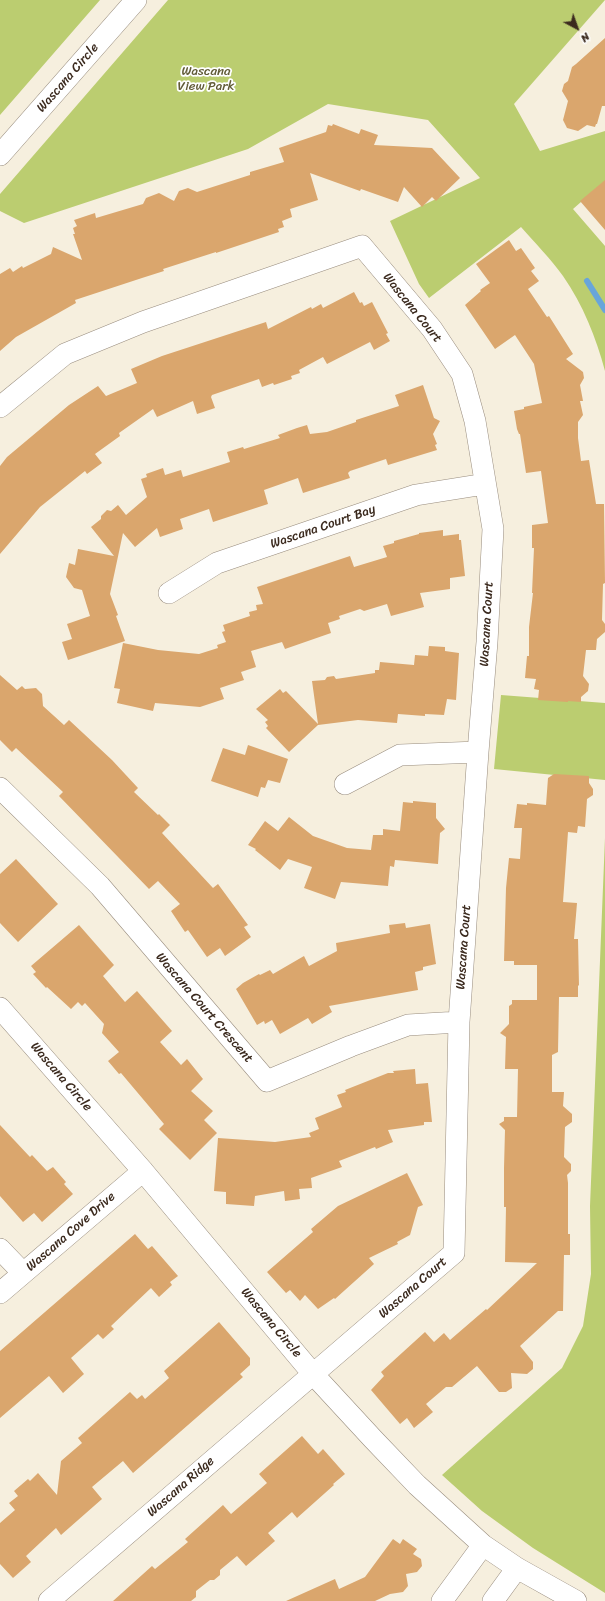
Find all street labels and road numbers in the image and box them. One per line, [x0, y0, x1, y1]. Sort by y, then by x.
street label: Wascana Circle [34, 40, 102, 116]
street label: Wascana Court [379, 270, 445, 346]
street label: Wascana Court Bay [268, 502, 378, 552]
street label: Wascana Court [477, 581, 497, 667]
street label: Wascana Court [453, 904, 475, 990]
street label: Wascana Court Crescent [152, 950, 256, 1066]
street label: Wascana Circle [27, 1039, 95, 1115]
street label: Wascana Cove Drive [23, 1189, 119, 1275]
street label: Wascana Court [376, 1254, 450, 1322]
street label: Wascana Circle [237, 1285, 305, 1361]
street label: Wascana Ridge [144, 1454, 218, 1520]

